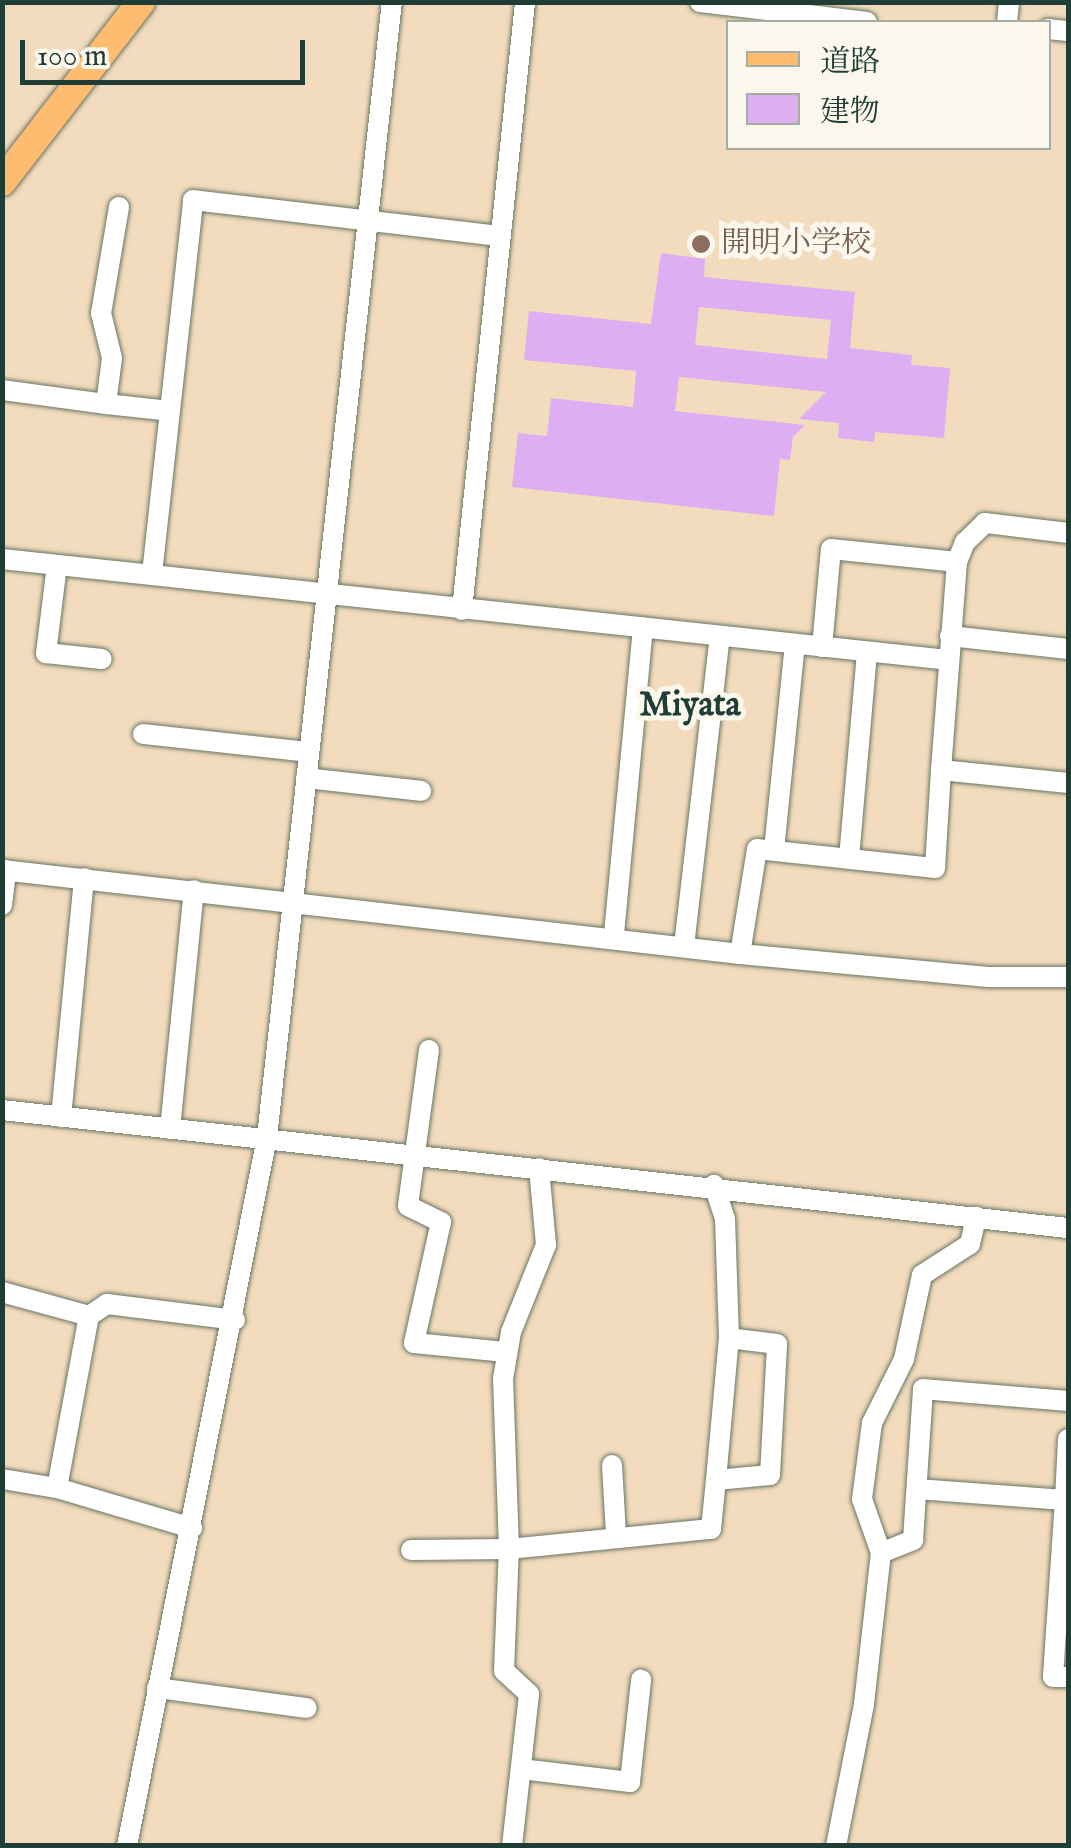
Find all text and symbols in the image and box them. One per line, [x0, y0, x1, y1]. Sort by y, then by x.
scale bar [25, 20, 310, 82]
legend [726, 20, 1051, 150]
text: 100 m [37, 38, 107, 76]
text: 道路 [820, 44, 880, 82]
text: 建物 [820, 94, 880, 132]
place label: 開明小学校 [721, 226, 871, 262]
marker: 開明小学校 [690, 233, 712, 255]
district label: Miyata [639, 685, 741, 727]

